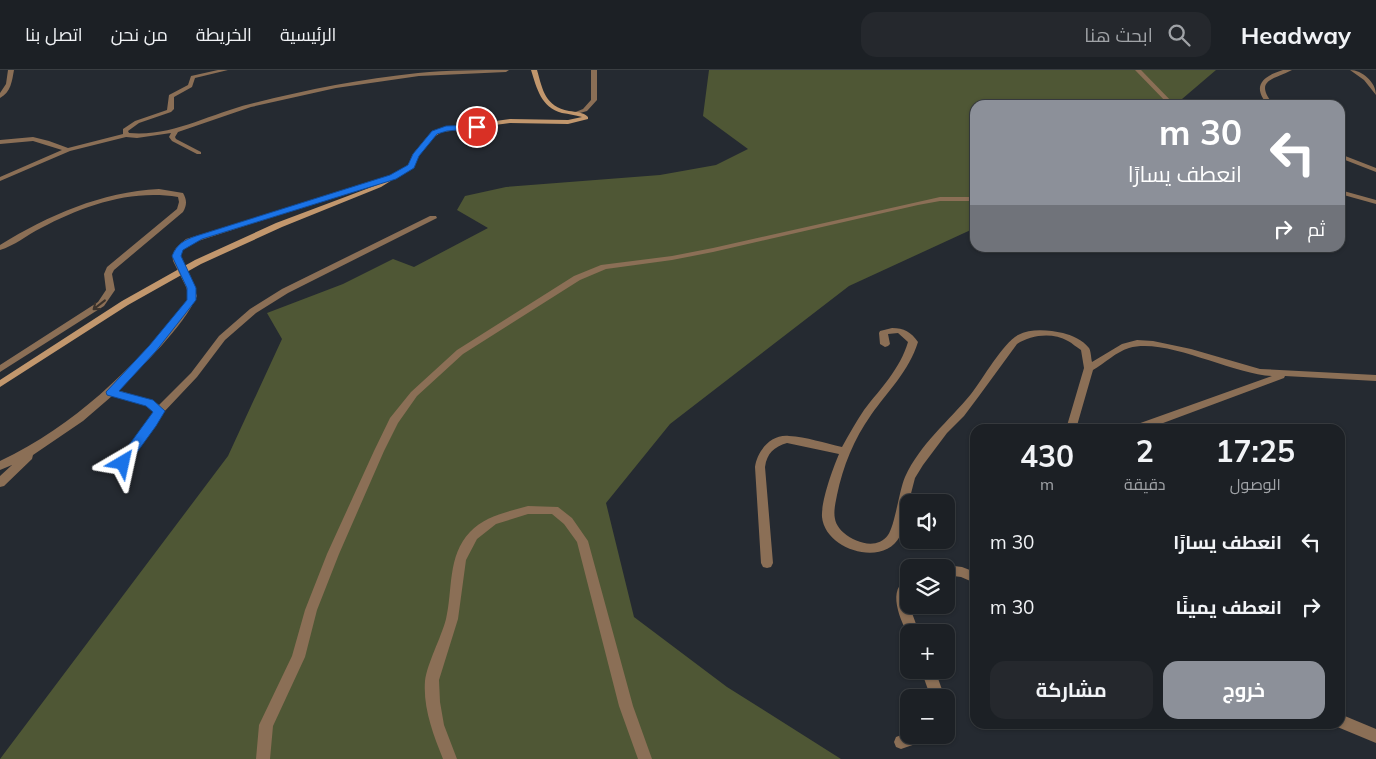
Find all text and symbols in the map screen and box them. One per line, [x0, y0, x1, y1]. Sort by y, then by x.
search box [861, 12, 1211, 57]
text: Headway [1241, 20, 1351, 50]
icon: search [1165, 21, 1193, 49]
text: اتصل بنا [25, 23, 83, 46]
text: من نحن [111, 23, 168, 46]
text: الخريطة [196, 23, 252, 46]
text: الرئيسية [280, 23, 336, 46]
text: ابحث هنا [1084, 23, 1153, 47]
pin [456, 106, 498, 148]
text: 30 m [1159, 110, 1242, 154]
icon: arrive [463, 113, 491, 141]
icon: left [1260, 120, 1325, 185]
text: انعطف يسارًا [1128, 160, 1242, 188]
icon: right [1269, 215, 1297, 243]
text: ثم [1307, 217, 1325, 241]
one-way arrow [93, 299, 106, 310]
text: 2 [1136, 432, 1154, 470]
text: 17:25 [1216, 432, 1295, 470]
position arrow [96, 436, 148, 488]
text: 430 [1020, 437, 1074, 475]
text: m [1040, 474, 1054, 494]
text: دقيقة [1124, 474, 1166, 494]
text: الوصول [1230, 474, 1281, 494]
map controls [900, 494, 955, 744]
button: sound [900, 494, 955, 549]
icon: left [1297, 528, 1325, 556]
text: 30 m [990, 530, 1034, 554]
text: انعطف يسارًا [1173, 530, 1282, 554]
button: layers [900, 559, 955, 614]
icon: right [1297, 593, 1325, 621]
text: 30 m [990, 595, 1034, 619]
text: انعطف يمينًا [1176, 595, 1282, 619]
button: + [900, 624, 955, 679]
button: مشاركة [990, 661, 1153, 719]
button: خروج [1163, 661, 1325, 719]
button: − [900, 689, 955, 744]

